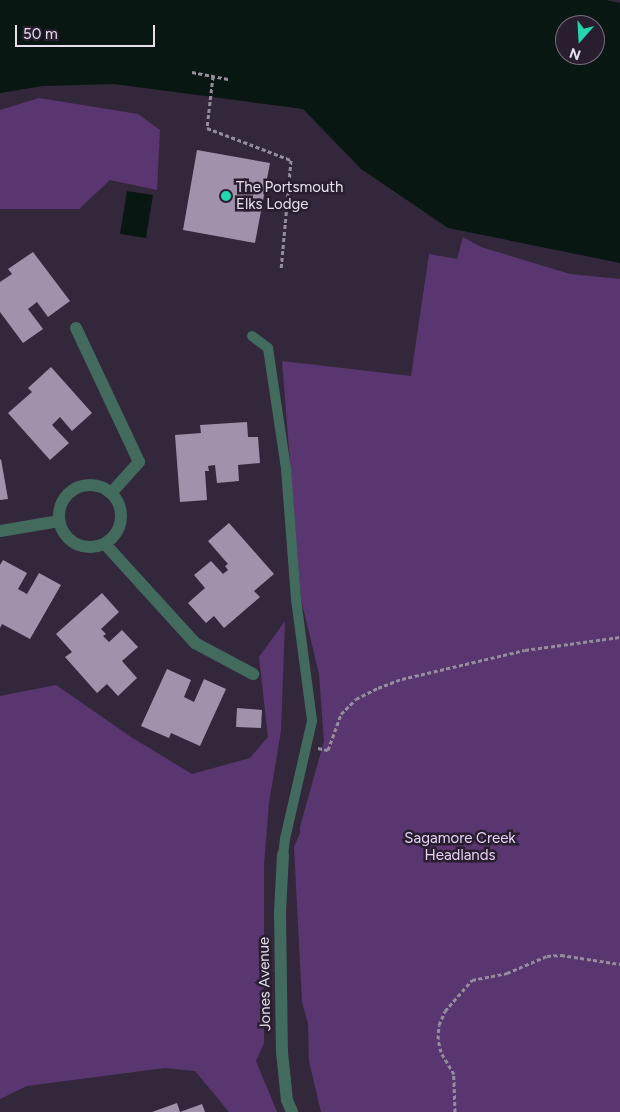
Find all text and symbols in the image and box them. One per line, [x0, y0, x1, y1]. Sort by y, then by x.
scale bar [18, 15, 158, 47]
north arrow [555, 15, 605, 65]
text: 50 m [23, 25, 58, 43]
text: N [567, 44, 583, 64]
place label: The Portsmouth Elks Lodge [236, 178, 343, 213]
marker: The Portsmouth Elks Lodge [220, 190, 232, 202]
park label: Sagamore Creek Headlands [404, 829, 516, 864]
street label: Jones Avenue [255, 937, 275, 1031]

